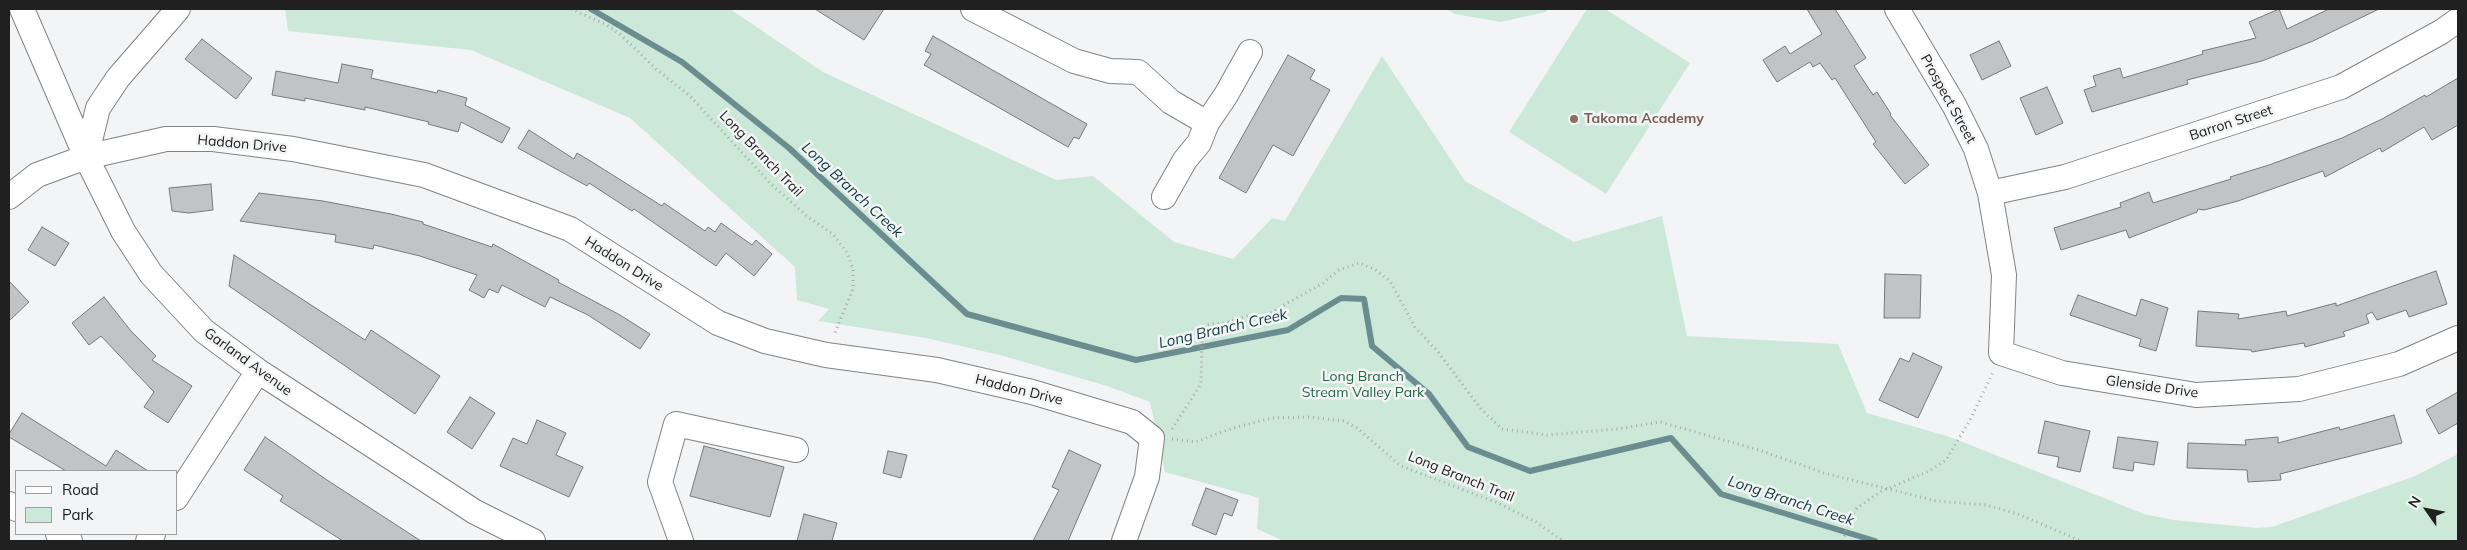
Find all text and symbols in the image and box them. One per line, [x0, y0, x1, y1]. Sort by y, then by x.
street label: Prospect Street [1917, 52, 1979, 146]
street label: Barron Street [2187, 102, 2275, 144]
street label: Long Branch Trail [716, 107, 806, 201]
place label: Takoma Academy [1584, 111, 1704, 127]
marker: Takoma Academy [1568, 113, 1580, 125]
street label: Haddon Drive [197, 132, 287, 156]
water label: Long Branch Creek [798, 139, 906, 241]
street label: Haddon Drive [582, 233, 666, 295]
water label: Long Branch Creek [1157, 305, 1289, 353]
street label: Garland Avenue [201, 325, 295, 399]
park label: Long Branch Stream Valley Park [1302, 369, 1424, 402]
street label: Haddon Drive [974, 371, 1064, 409]
street label: Glenside Drive [2105, 372, 2199, 402]
street label: Long Branch Trail [1405, 448, 1517, 506]
legend [15, 470, 178, 535]
water label: Long Branch Creek [1726, 472, 1856, 530]
text: Road [62, 480, 99, 499]
north arrow [2402, 485, 2452, 535]
text: N [2404, 492, 2425, 511]
text: Park [62, 505, 94, 524]

